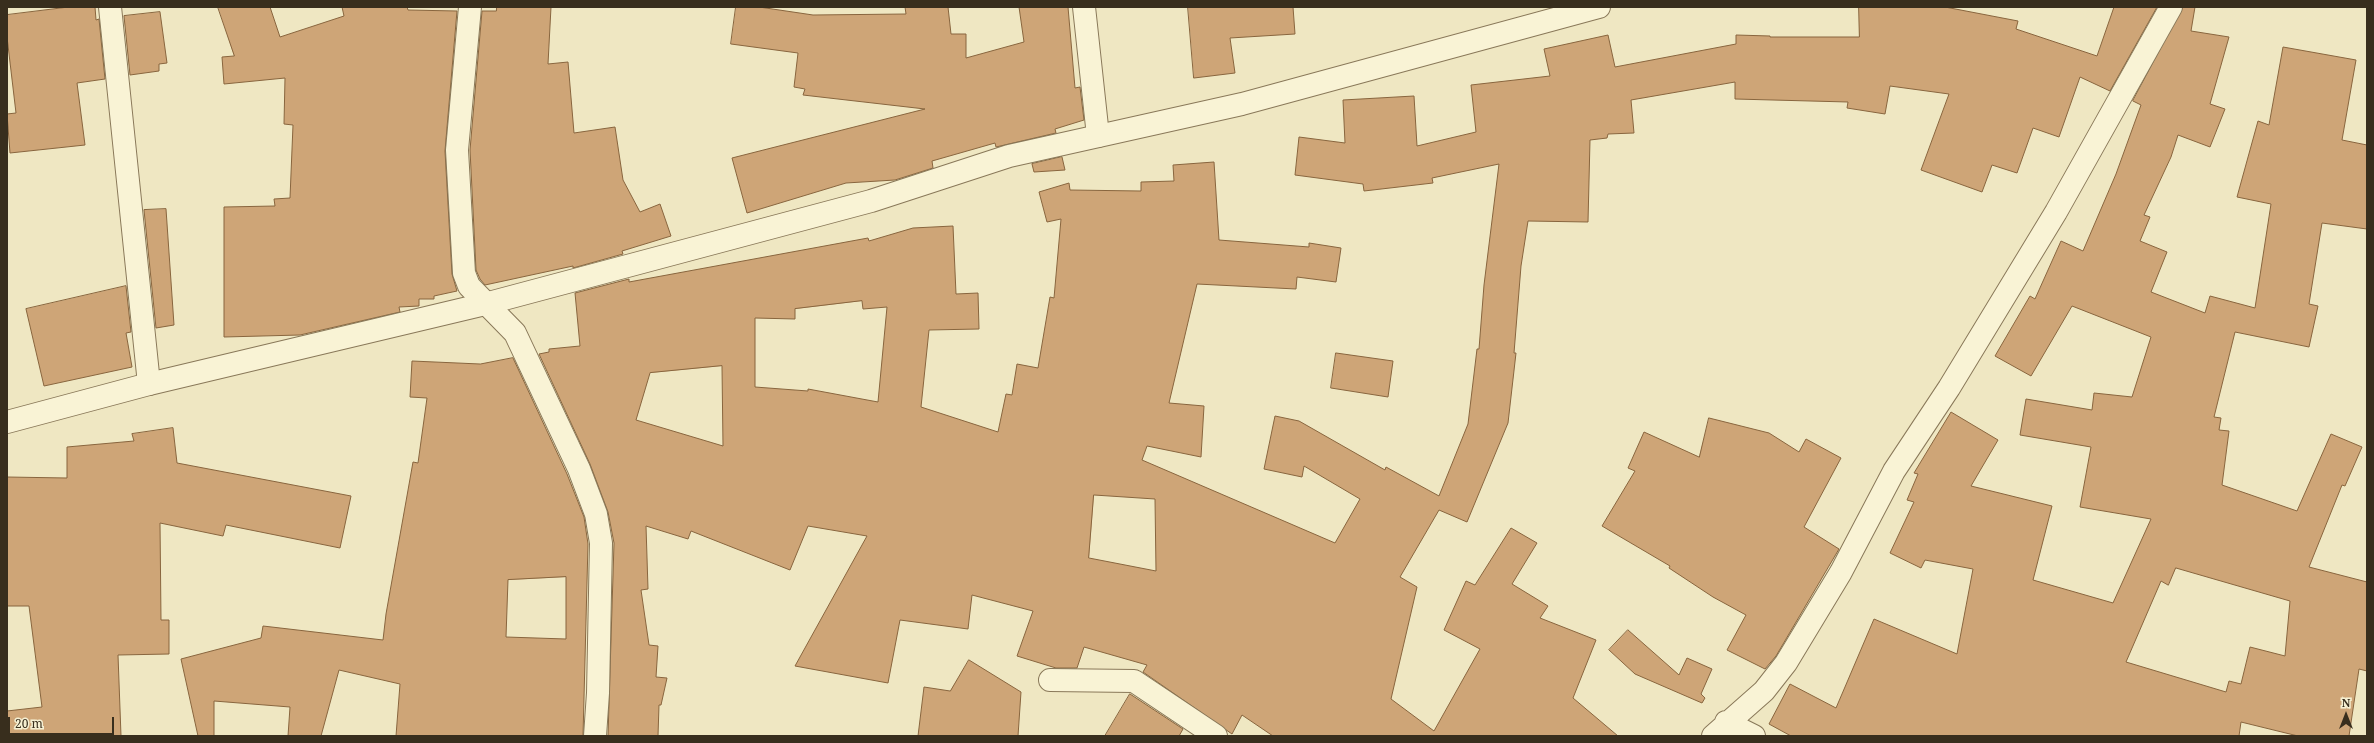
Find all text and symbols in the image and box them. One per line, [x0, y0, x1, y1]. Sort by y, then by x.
north arrow [2326, 695, 2366, 735]
text: N [2342, 695, 2350, 710]
scale bar [10, 709, 116, 735]
text: 20 m [15, 715, 43, 732]

